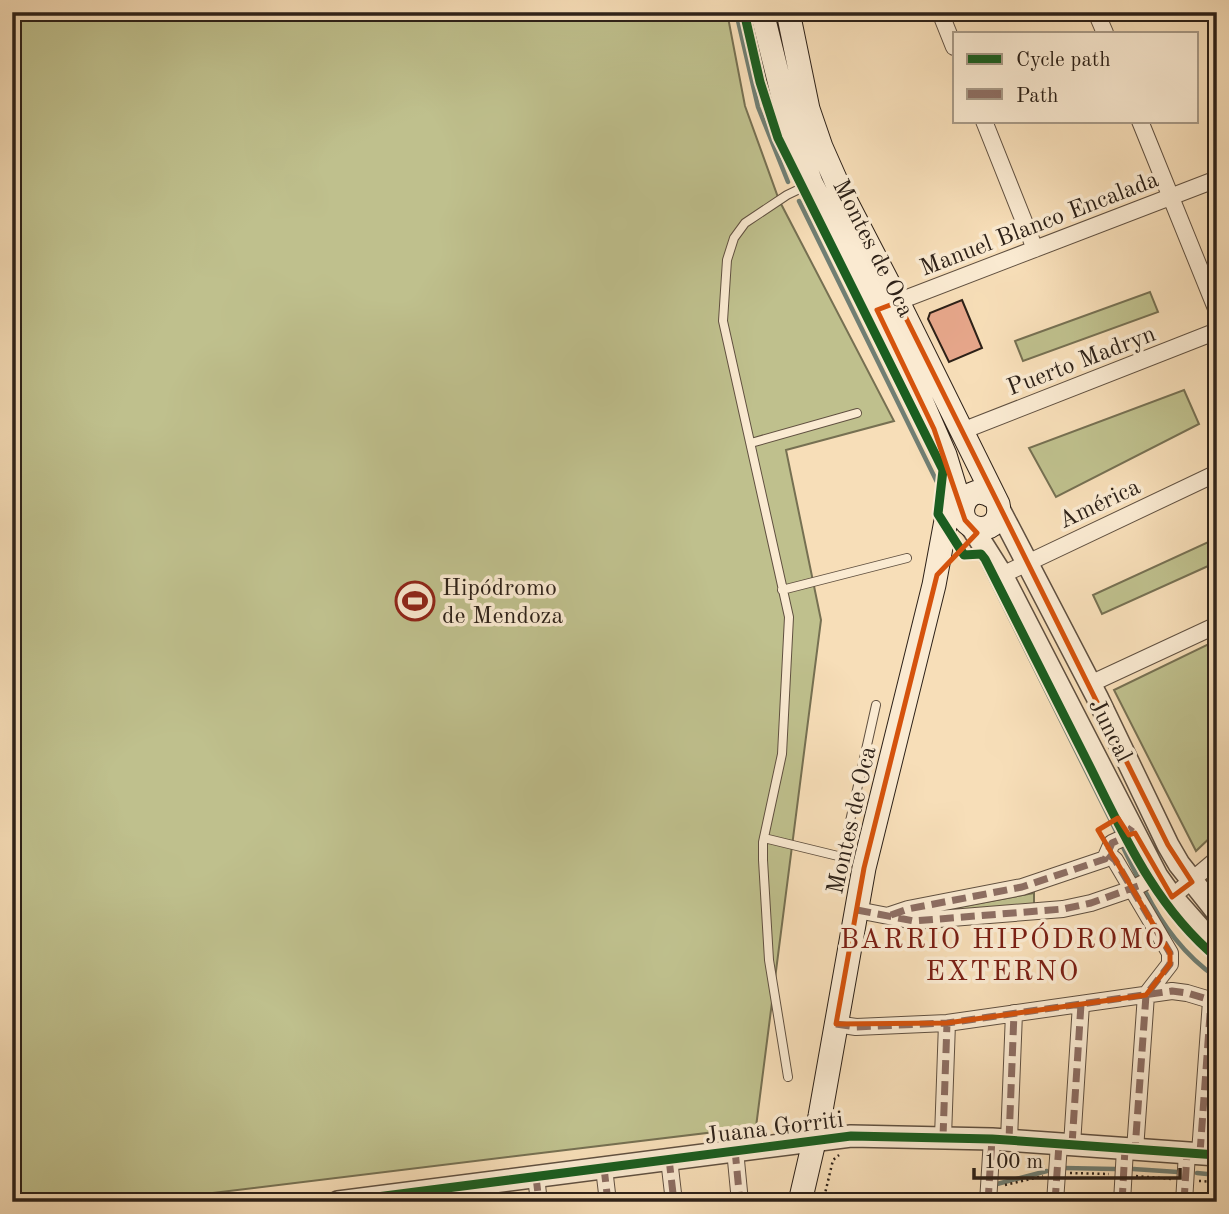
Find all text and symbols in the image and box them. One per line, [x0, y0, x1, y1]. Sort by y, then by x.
legend [953, 32, 1198, 122]
text: Cycle path [1016, 50, 1111, 71]
text: Path [1016, 86, 1059, 107]
street label: Manuel Blanco Encalada [917, 168, 1162, 281]
street label: Montes de Oca [827, 176, 917, 322]
street label: Puerto Madryn [1004, 323, 1159, 401]
street label: América [1055, 475, 1145, 534]
place label: Hipódromo de Mendoza [442, 577, 563, 629]
sports icon: Hipódromo de Mendoza [394, 580, 436, 622]
street label: Juncal [1083, 695, 1135, 766]
street label: Montes de Oca [824, 744, 882, 897]
district label: BARRIO HIPÓDROMO EXTERNO [840, 922, 1166, 987]
street label: Juana Gorriti [704, 1109, 845, 1149]
scale bar [974, 1137, 1180, 1181]
text: 100 m [984, 1152, 1043, 1173]

